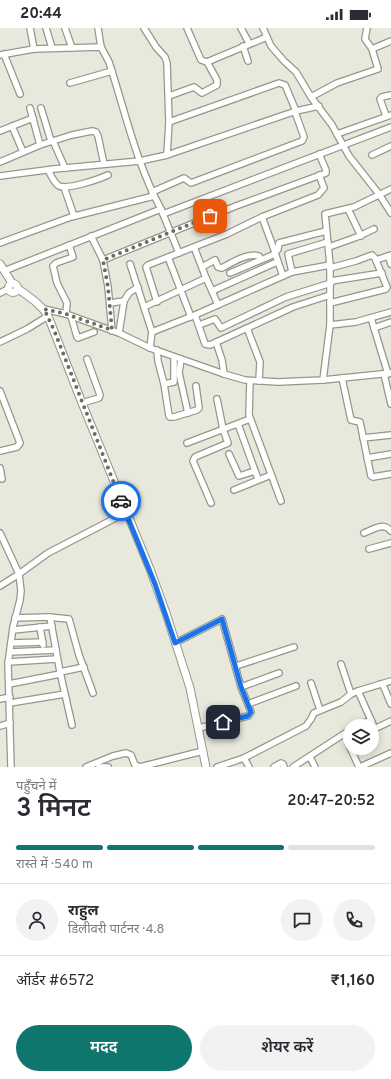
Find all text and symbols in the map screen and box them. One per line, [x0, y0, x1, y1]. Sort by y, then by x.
text: 20:44 [20, 5, 62, 24]
pin [193, 199, 227, 233]
icon: bag [199, 205, 221, 227]
courier [101, 481, 141, 521]
icon: car [110, 490, 132, 512]
pin [206, 705, 240, 739]
icon: home [212, 711, 234, 733]
map controls [343, 719, 379, 755]
button: layers [343, 719, 379, 755]
text: पहुँचने में [16, 779, 57, 795]
text: 20:47–20:52 [287, 792, 375, 811]
text: 3 मिनट [16, 793, 91, 826]
text: रास्ते में · 540 m [16, 857, 93, 873]
button: person [16, 899, 58, 941]
button: chat [281, 899, 323, 941]
button: phone [333, 899, 375, 941]
text: राहुल [68, 902, 99, 921]
text: डिलीवरी पार्टनर · 4.8 [68, 922, 164, 938]
text: ऑर्डर #6572 [16, 972, 94, 991]
text: ₹1,160 [330, 972, 375, 991]
button: मदद [16, 1025, 192, 1071]
button: शेयर करें [200, 1025, 375, 1071]

